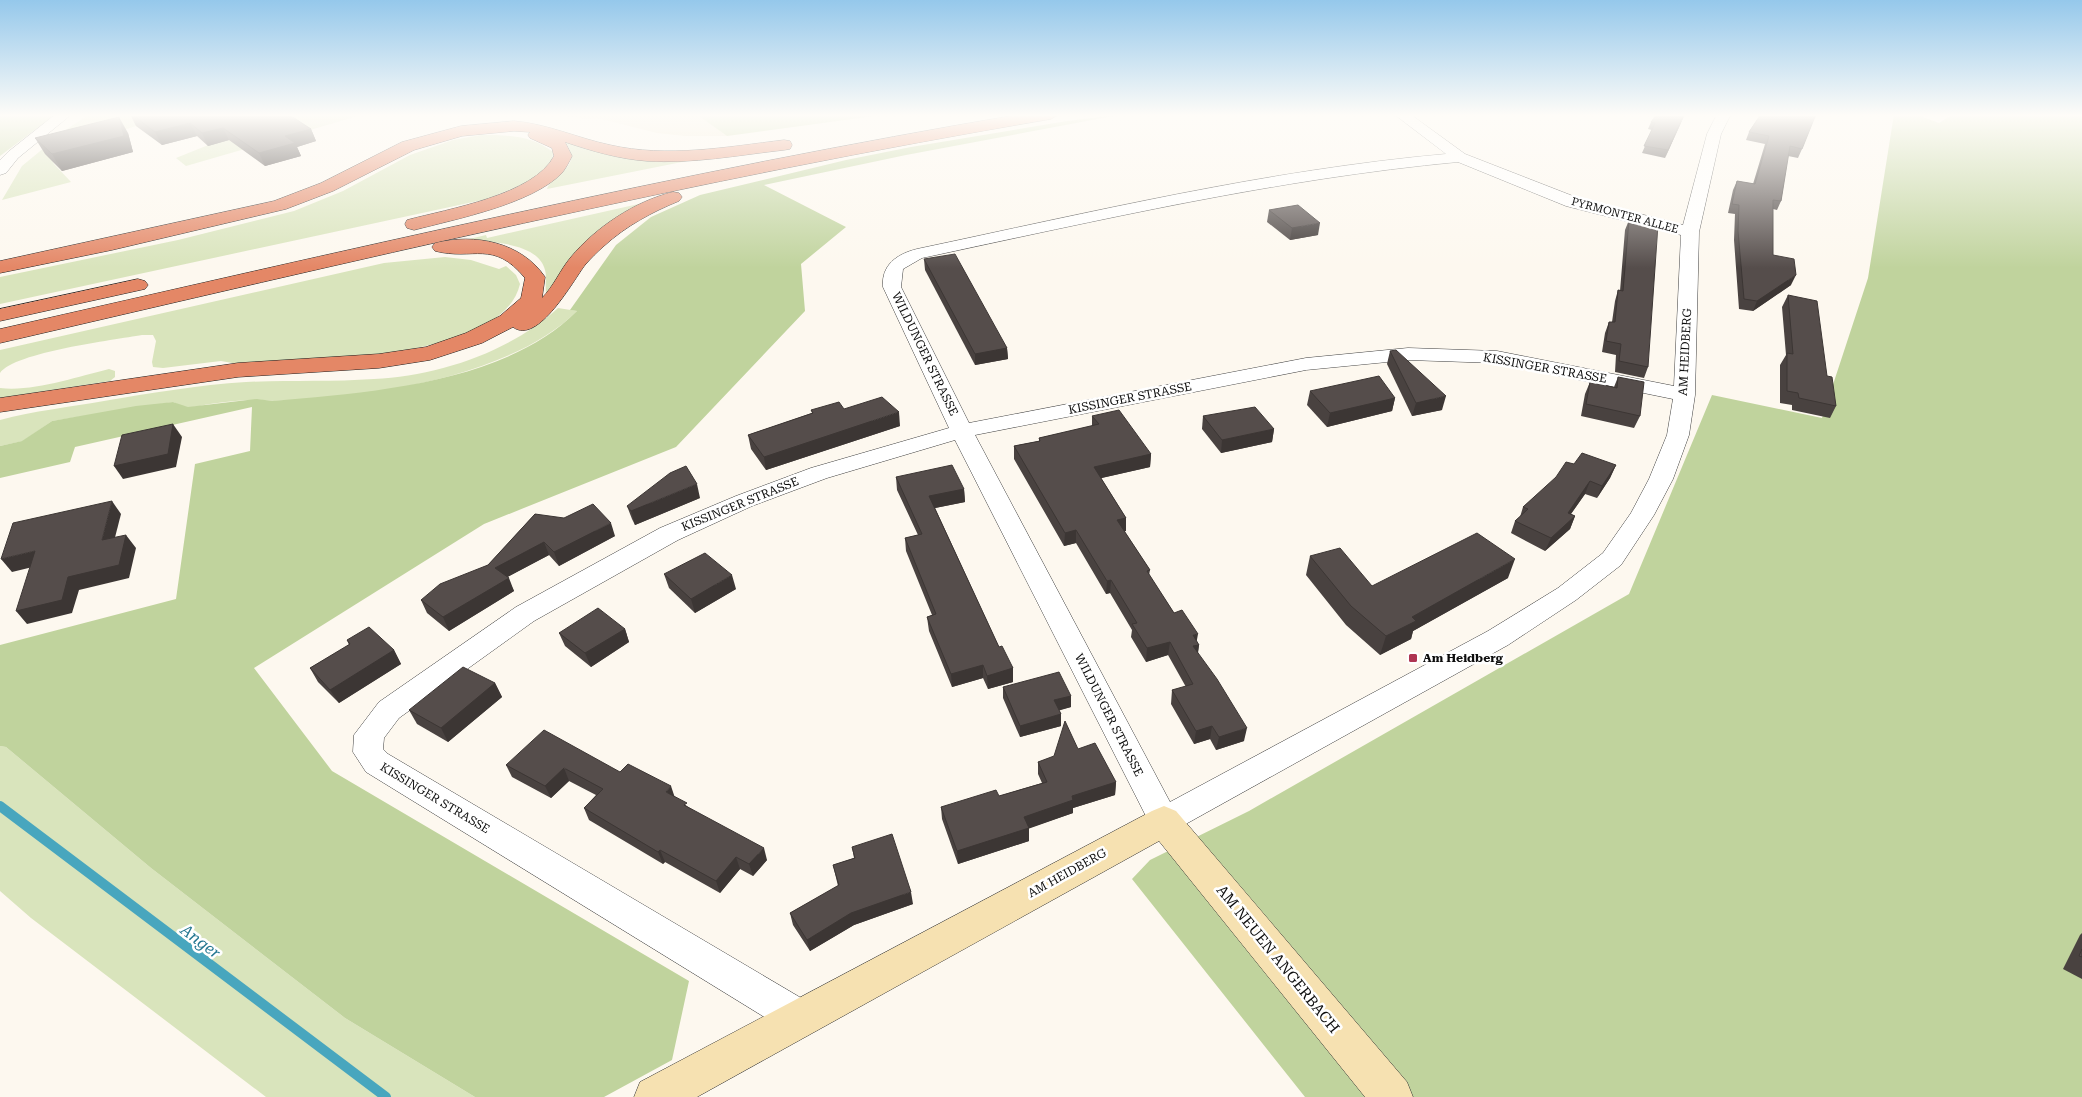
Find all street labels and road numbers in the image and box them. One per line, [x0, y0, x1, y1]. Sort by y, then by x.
street label: PYRMONTER ALLEE [1570, 195, 1680, 236]
street label: WILDUNGER STRASSE [889, 290, 961, 418]
street label: AM HEIDBERG [1676, 307, 1694, 396]
street label: KISSINGER STRASSE [1482, 350, 1608, 386]
street label: KISSINGER STRASSE [1067, 379, 1193, 417]
street label: KISSINGER STRASSE [679, 474, 801, 534]
street label: WILDUNGER STRASSE [1072, 651, 1146, 779]
street label: KISSINGER STRASSE [378, 760, 492, 836]
street label: AM HEIDBERG [1025, 845, 1109, 900]
street label: AM NEUEN ANGERBACH [1213, 881, 1343, 1037]

